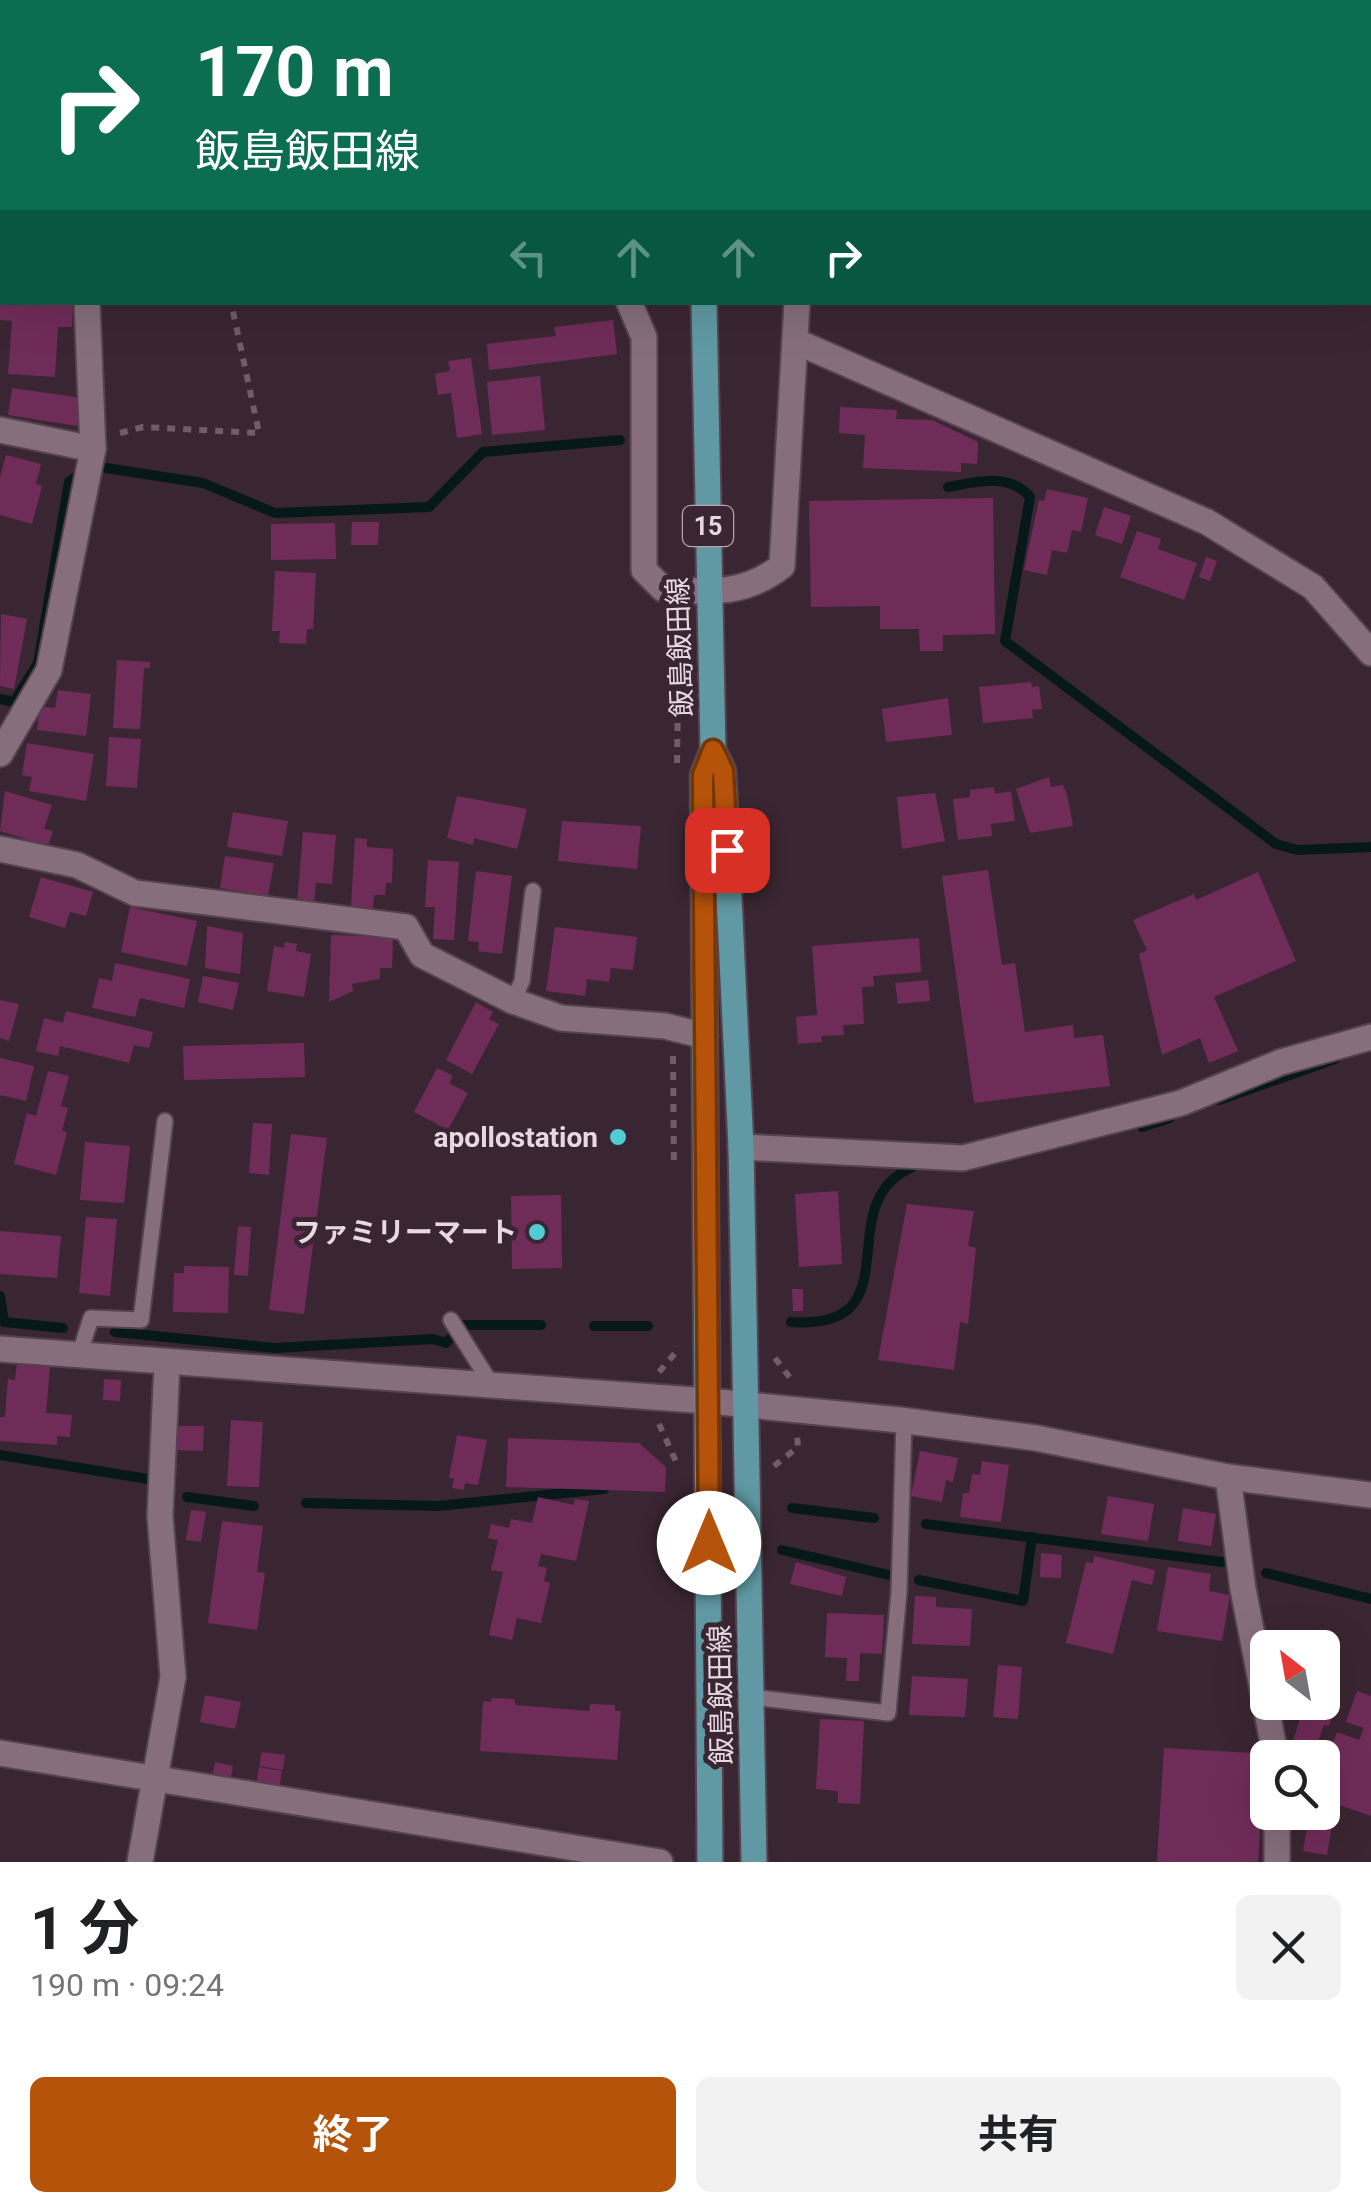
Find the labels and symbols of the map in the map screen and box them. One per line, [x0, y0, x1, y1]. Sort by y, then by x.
road number: 15 [683, 506, 733, 546]
street label: 飯島飯田線 [661, 576, 699, 718]
pin [685, 808, 770, 893]
place label: apollostation [434, 1121, 598, 1154]
marker: apollostation [607, 1126, 629, 1148]
place label: ファミリーマート [293, 1216, 517, 1249]
marker: ファミリーマート [526, 1221, 548, 1243]
position arrow [657, 1491, 761, 1595]
street label: 飯島飯田線 [703, 1625, 739, 1765]
north arrow [1250, 1630, 1340, 1720]

